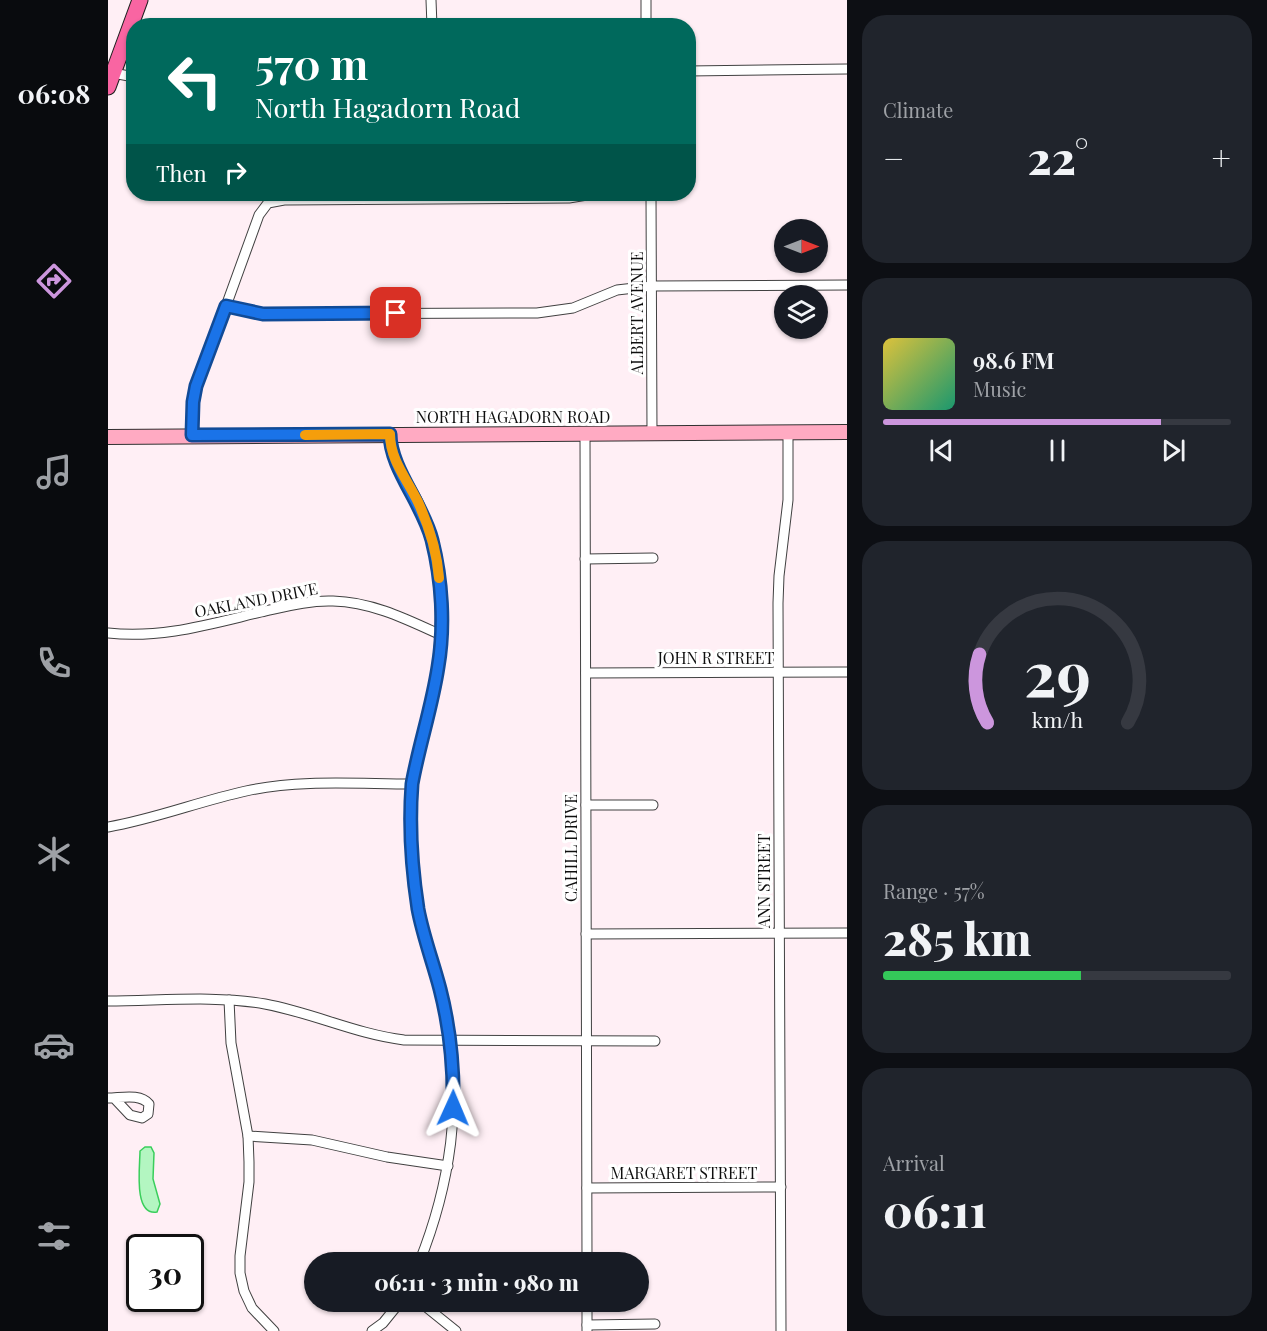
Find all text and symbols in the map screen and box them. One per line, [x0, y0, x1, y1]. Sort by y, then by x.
text: 570 m [255, 35, 368, 91]
icon: left [156, 42, 234, 120]
text: 06:08 [18, 75, 90, 111]
text: North Hagadorn Road [255, 89, 521, 125]
text: Climate [883, 96, 953, 123]
text: 22° [1028, 126, 1088, 186]
text: − [883, 135, 904, 179]
text: + [1212, 135, 1231, 179]
icon: right [219, 156, 252, 189]
text: Then [156, 158, 207, 188]
north arrow [774, 219, 828, 273]
map controls [774, 219, 828, 339]
street label: ALBERT AVENUE [626, 251, 647, 376]
icon: directions [33, 260, 75, 302]
button: layers [774, 285, 828, 339]
pin [370, 287, 421, 338]
icon: arrive [379, 296, 412, 329]
text: 98.6 FM [973, 345, 1054, 375]
text: Music [973, 375, 1026, 402]
street label: NORTH HAGADORN ROAD [416, 406, 610, 427]
icon: previous [925, 434, 958, 467]
icon: pause [1041, 434, 1074, 467]
icon: next [1157, 434, 1190, 467]
icon: music [33, 451, 75, 493]
street label: OAKLAND DRIVE [193, 577, 319, 622]
text: 29 [1023, 629, 1091, 713]
icon: phone [33, 642, 75, 684]
street label: JOHN R STREET [657, 647, 774, 668]
text: km/h [1031, 705, 1083, 733]
street label: CAHILL DRIVE [560, 794, 581, 902]
icon: climate [33, 833, 75, 875]
street label: ANN STREET [753, 834, 774, 929]
text: Range · 57% [883, 877, 985, 904]
text: 285 km [883, 907, 1031, 967]
icon: car [33, 1024, 75, 1066]
position arrow [421, 1076, 485, 1140]
text: Arrival [883, 1149, 945, 1176]
street label: MARGARET STREET [610, 1162, 758, 1183]
text: 06:11 [883, 1179, 987, 1239]
icon: filters [33, 1215, 75, 1257]
speed limit sign: 30 [126, 1234, 204, 1312]
text: 06:11 · 3 min · 980 m [374, 1267, 579, 1297]

